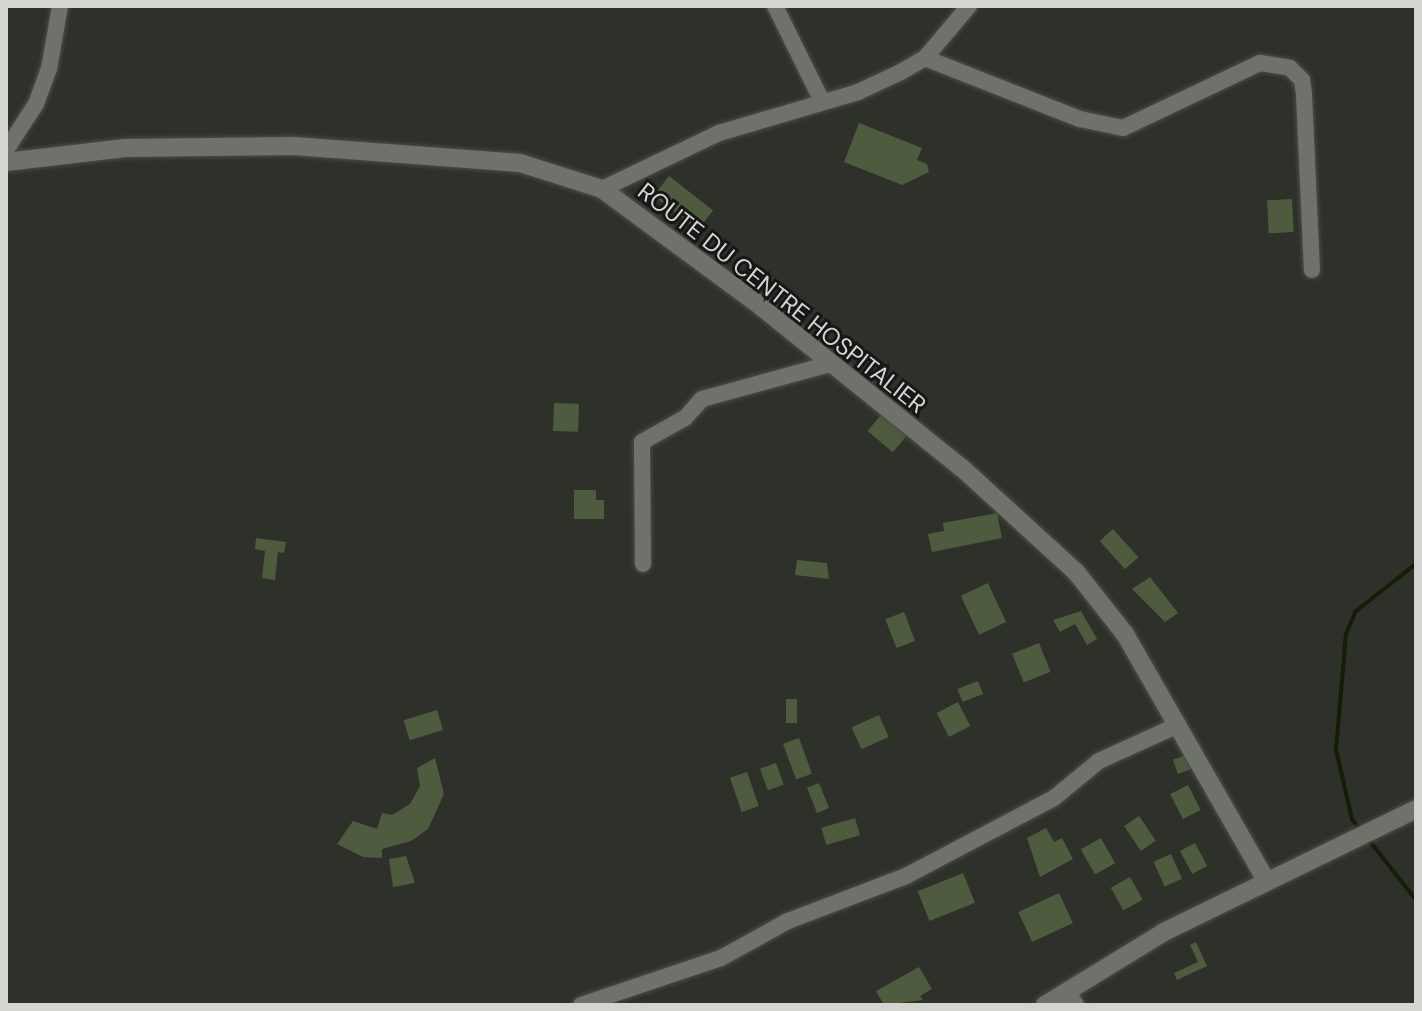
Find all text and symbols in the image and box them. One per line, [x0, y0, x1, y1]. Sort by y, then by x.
street label: ROUTE DU CENTRE HOSPITALIER [632, 177, 932, 419]

